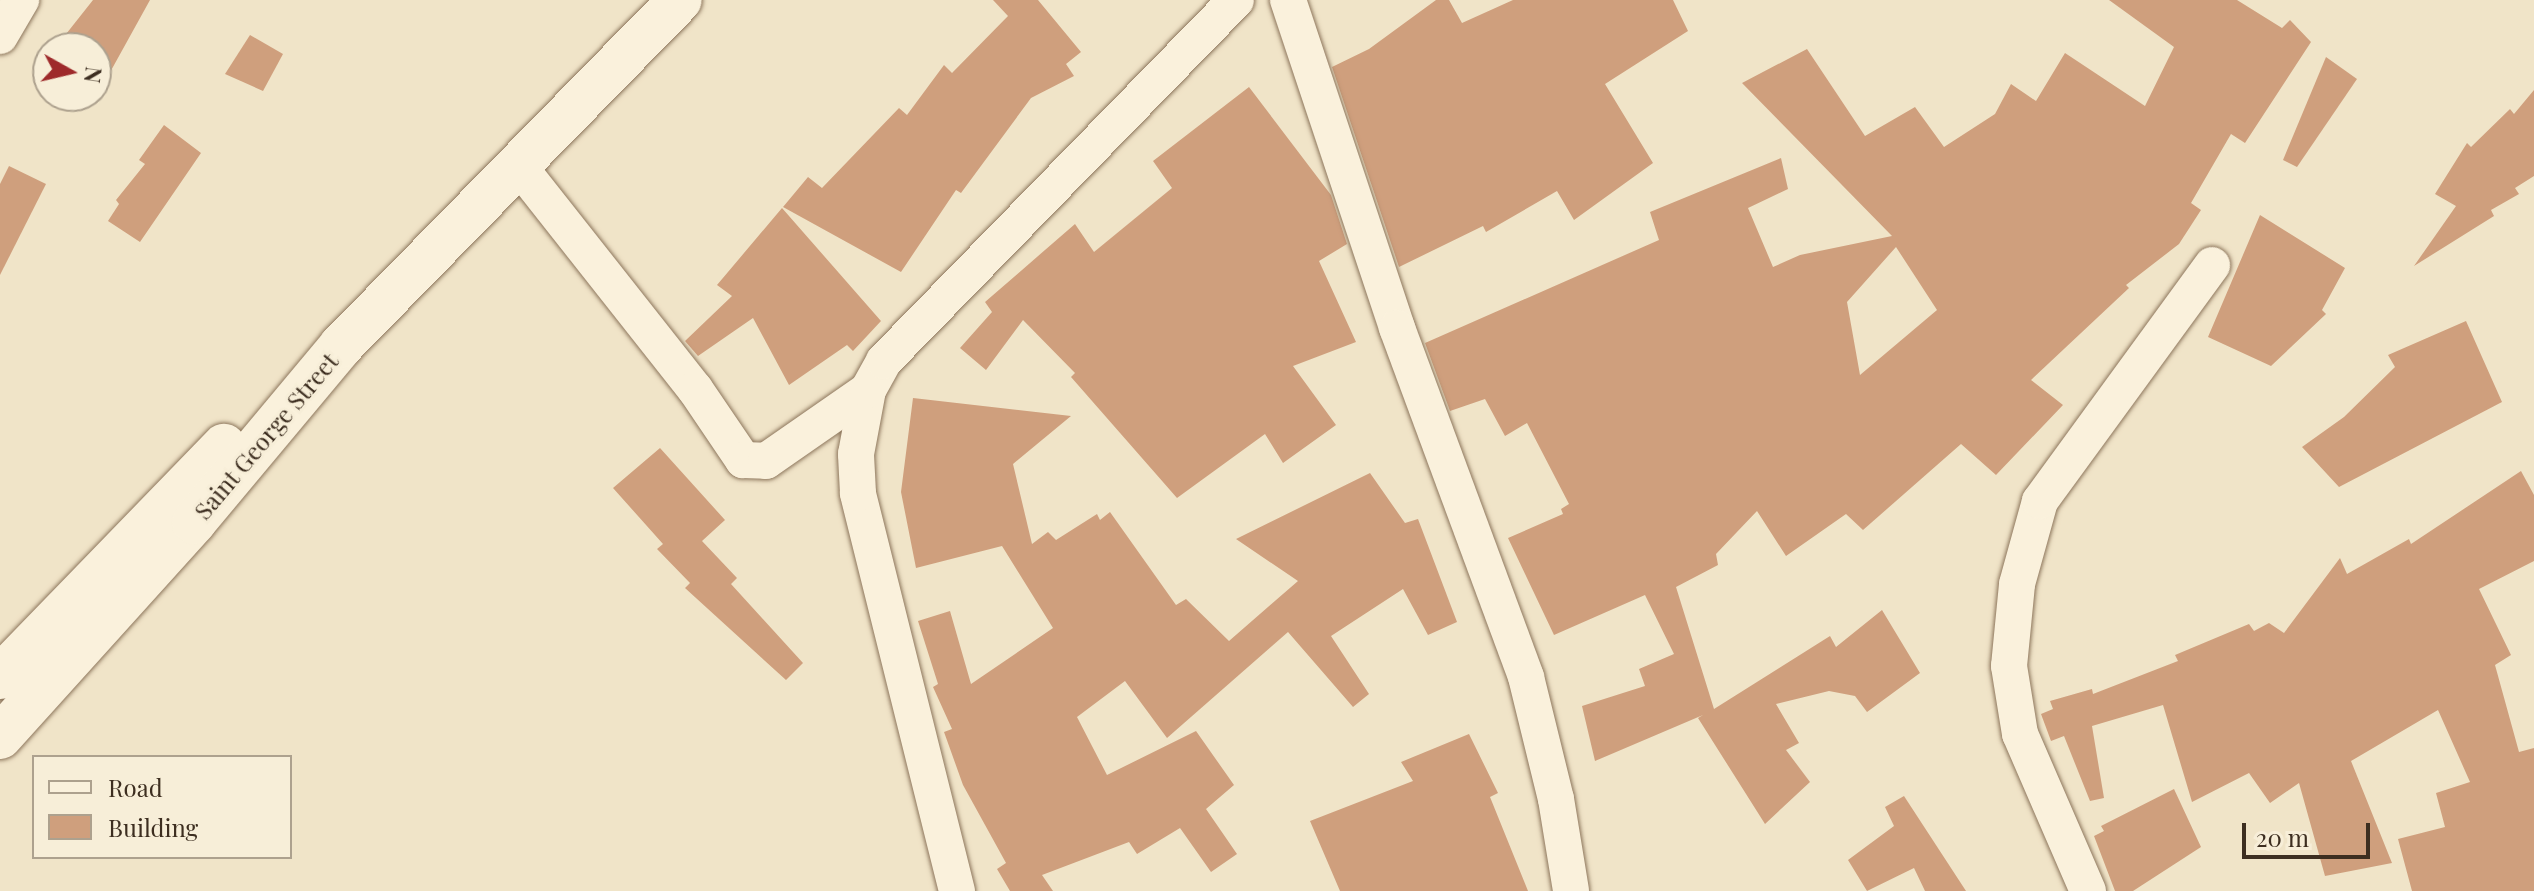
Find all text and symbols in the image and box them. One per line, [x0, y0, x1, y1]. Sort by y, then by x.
north arrow [32, 32, 112, 112]
text: N [78, 65, 110, 85]
street label: Saint George Street [188, 347, 344, 525]
legend [32, 755, 292, 859]
text: Road [108, 771, 163, 803]
scale bar [2246, 807, 2374, 857]
text: Building [108, 811, 198, 843]
text: 20 m [2256, 821, 2309, 853]

